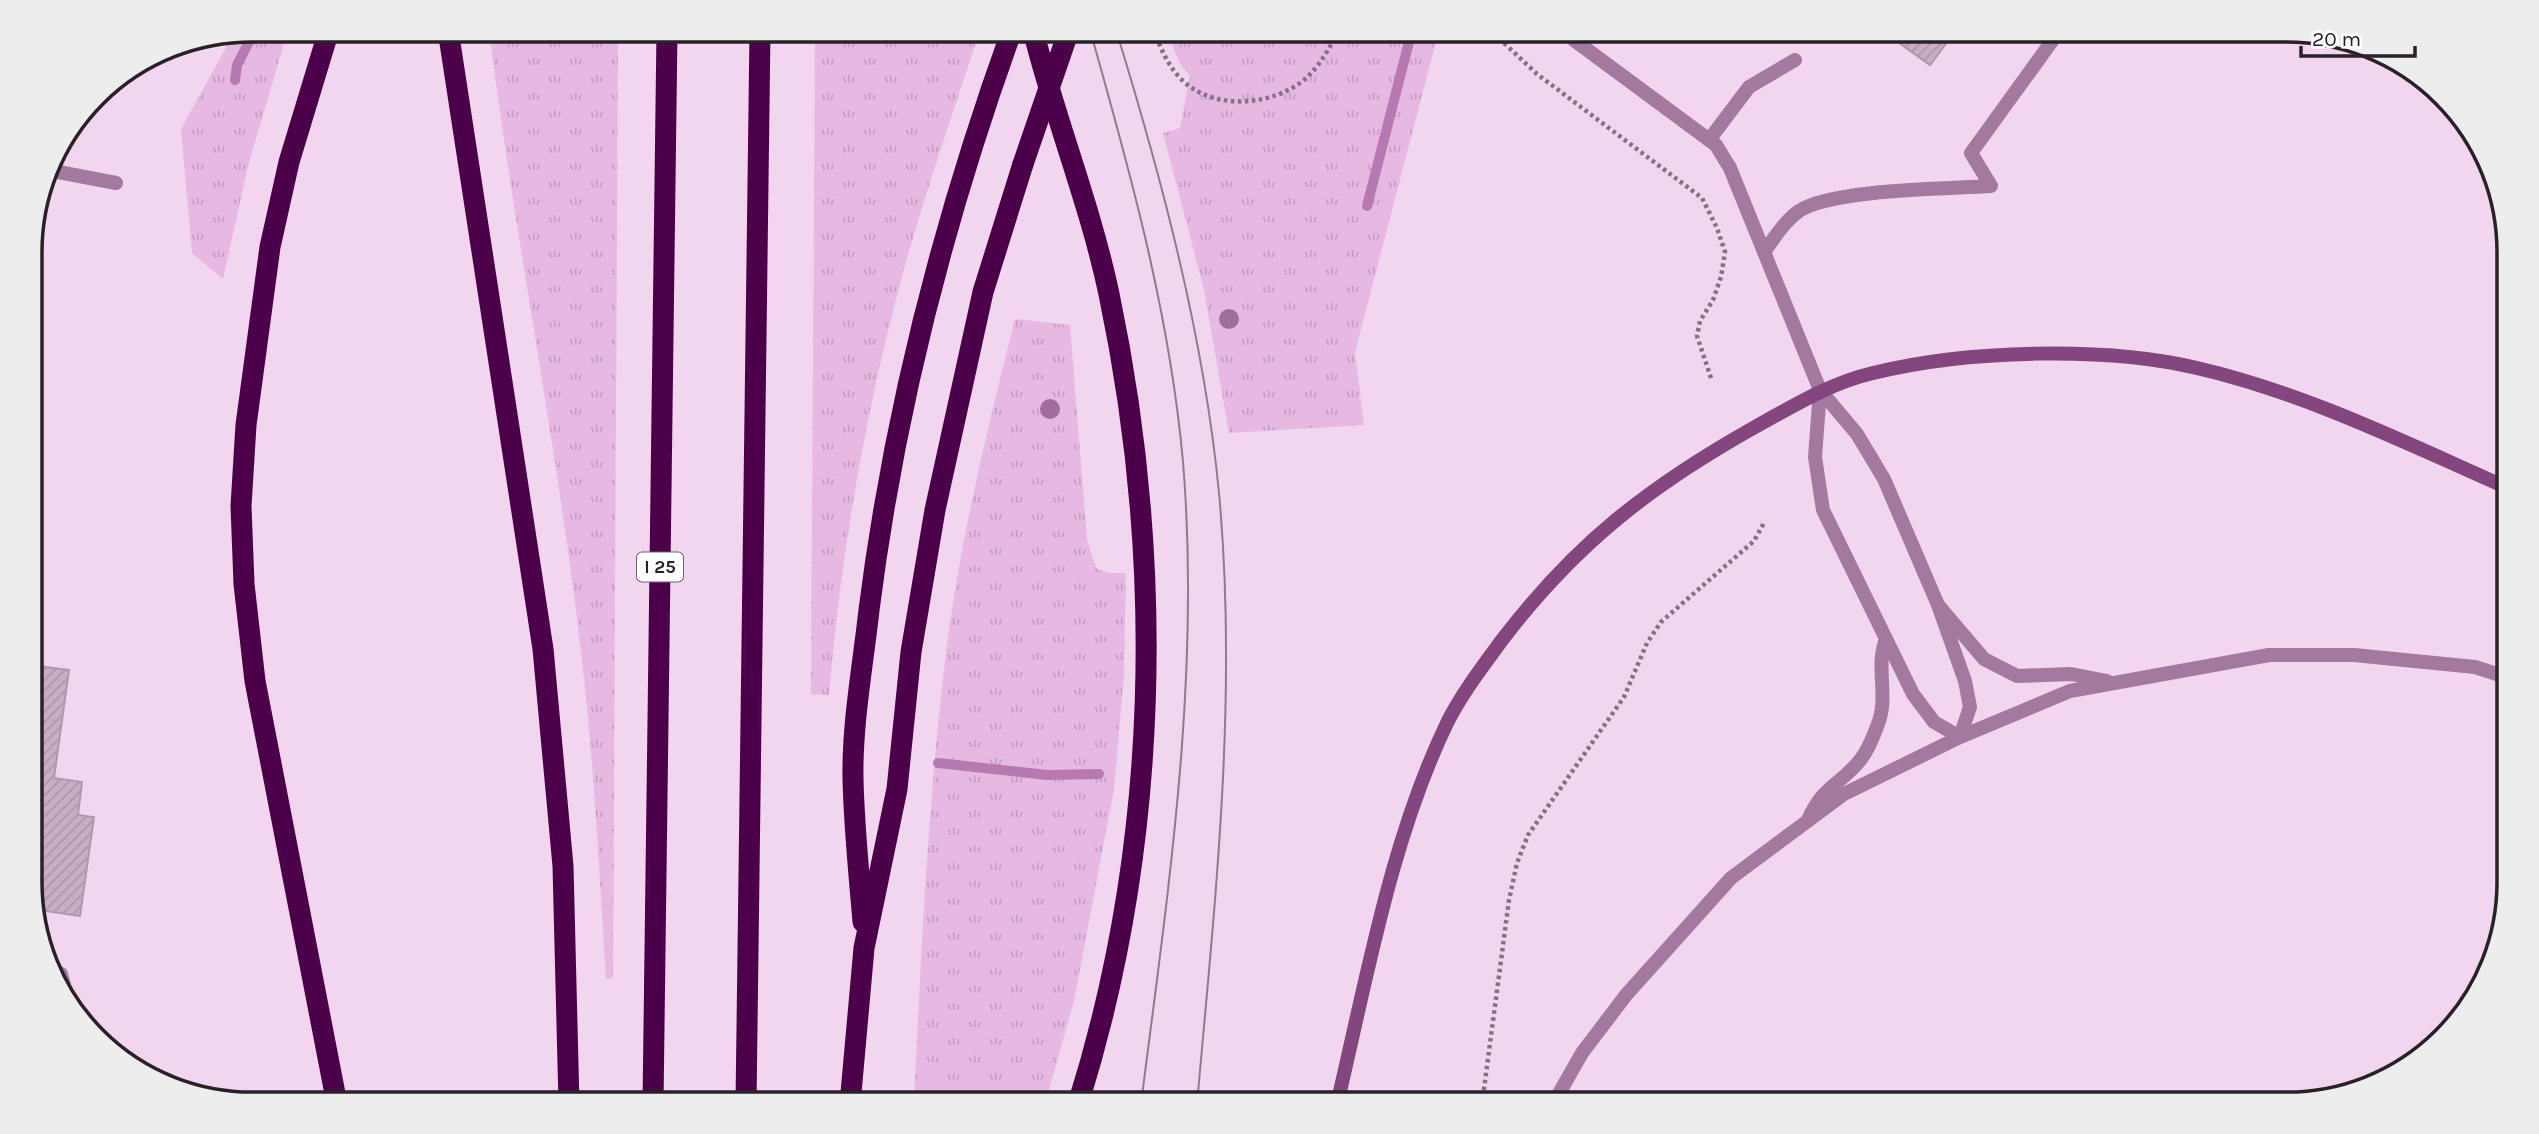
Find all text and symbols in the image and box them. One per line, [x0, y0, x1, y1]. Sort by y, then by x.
scale bar [2301, 14, 2415, 58]
text: 20 m [2312, 27, 2361, 51]
road number: I 25 [637, 552, 683, 582]

